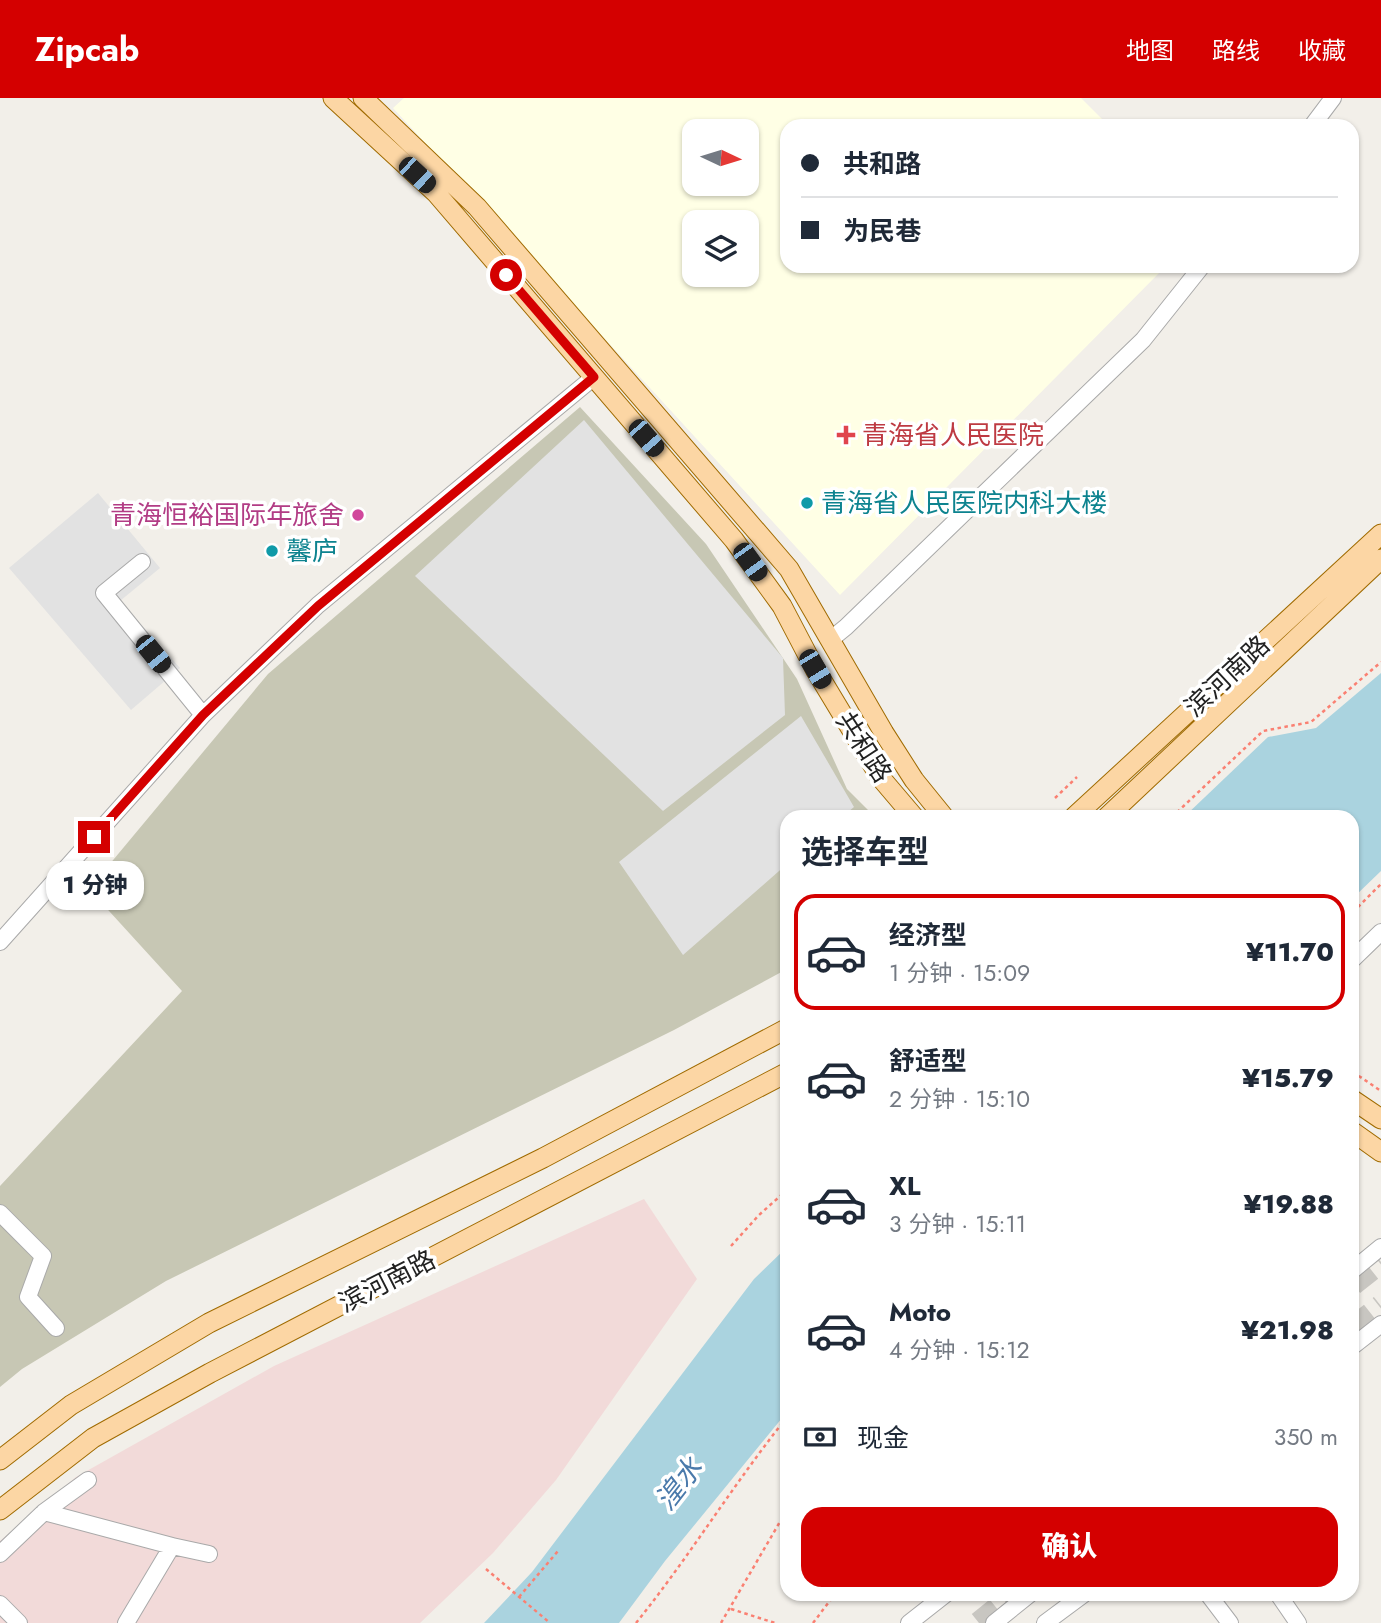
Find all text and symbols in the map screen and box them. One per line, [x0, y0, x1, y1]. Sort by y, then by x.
text: Zipcab [35, 26, 139, 73]
text: 地图 [1126, 33, 1174, 68]
text: 路线 [1212, 33, 1260, 68]
text: 收藏 [1298, 33, 1346, 68]
north arrow [682, 119, 760, 196]
map controls [682, 119, 759, 287]
text: 共和路 [843, 145, 921, 183]
car [395, 153, 440, 197]
button: layers [682, 210, 759, 287]
text: 为民巷 [843, 212, 921, 250]
route start [490, 259, 522, 291]
car [625, 415, 668, 461]
place label: 青海省人民医院 [862, 416, 1044, 454]
marker: 青海省人民医院 [836, 425, 856, 445]
place label: 青海省人民医院内科大楼 [821, 484, 1107, 522]
marker: 青海省人民医院内科大楼 [799, 495, 815, 511]
place label: 青海恒裕国际年旅舍 [110, 496, 344, 534]
marker: 青海恒裕国际年旅舍 [350, 507, 366, 523]
place label: 馨庐 [286, 532, 338, 570]
car [730, 539, 771, 585]
marker: 馨庐 [264, 543, 280, 559]
street label: 滨河南路 [1176, 627, 1278, 725]
car [132, 631, 175, 677]
car [796, 646, 835, 692]
street label: 共和路 [827, 704, 901, 790]
route end [78, 821, 110, 853]
text: 选择车型 [801, 829, 929, 875]
callout: 1 分钟 [45, 862, 143, 910]
text: 1 分钟 [62, 868, 128, 902]
text: 经济型 [889, 916, 967, 954]
icon: car [805, 921, 868, 984]
text: ¥11.70 [1246, 933, 1334, 971]
text: 1 分钟 · 15:09 [889, 956, 1030, 990]
text: 舒适型 [889, 1042, 967, 1080]
icon: car [805, 1047, 868, 1110]
text: ¥15.79 [1242, 1059, 1334, 1097]
text: 2 分钟 · 15:10 [889, 1082, 1030, 1116]
text: XL [889, 1167, 921, 1205]
icon: car [805, 1173, 868, 1236]
text: ¥19.88 [1244, 1185, 1334, 1223]
text: 3 分钟 · 15:11 [889, 1207, 1026, 1241]
street label: 滨河南路 [332, 1240, 442, 1322]
text: Moto [889, 1293, 951, 1331]
icon: car [805, 1299, 868, 1362]
text: ¥21.98 [1241, 1311, 1334, 1349]
text: 4 分钟 · 15:12 [889, 1333, 1030, 1367]
icon: cash [801, 1418, 839, 1456]
text: 现金 [857, 1419, 909, 1457]
text: 350 m [1274, 1420, 1338, 1454]
water label: 湟水 [646, 1448, 714, 1519]
button: 确认 [801, 1507, 1338, 1587]

